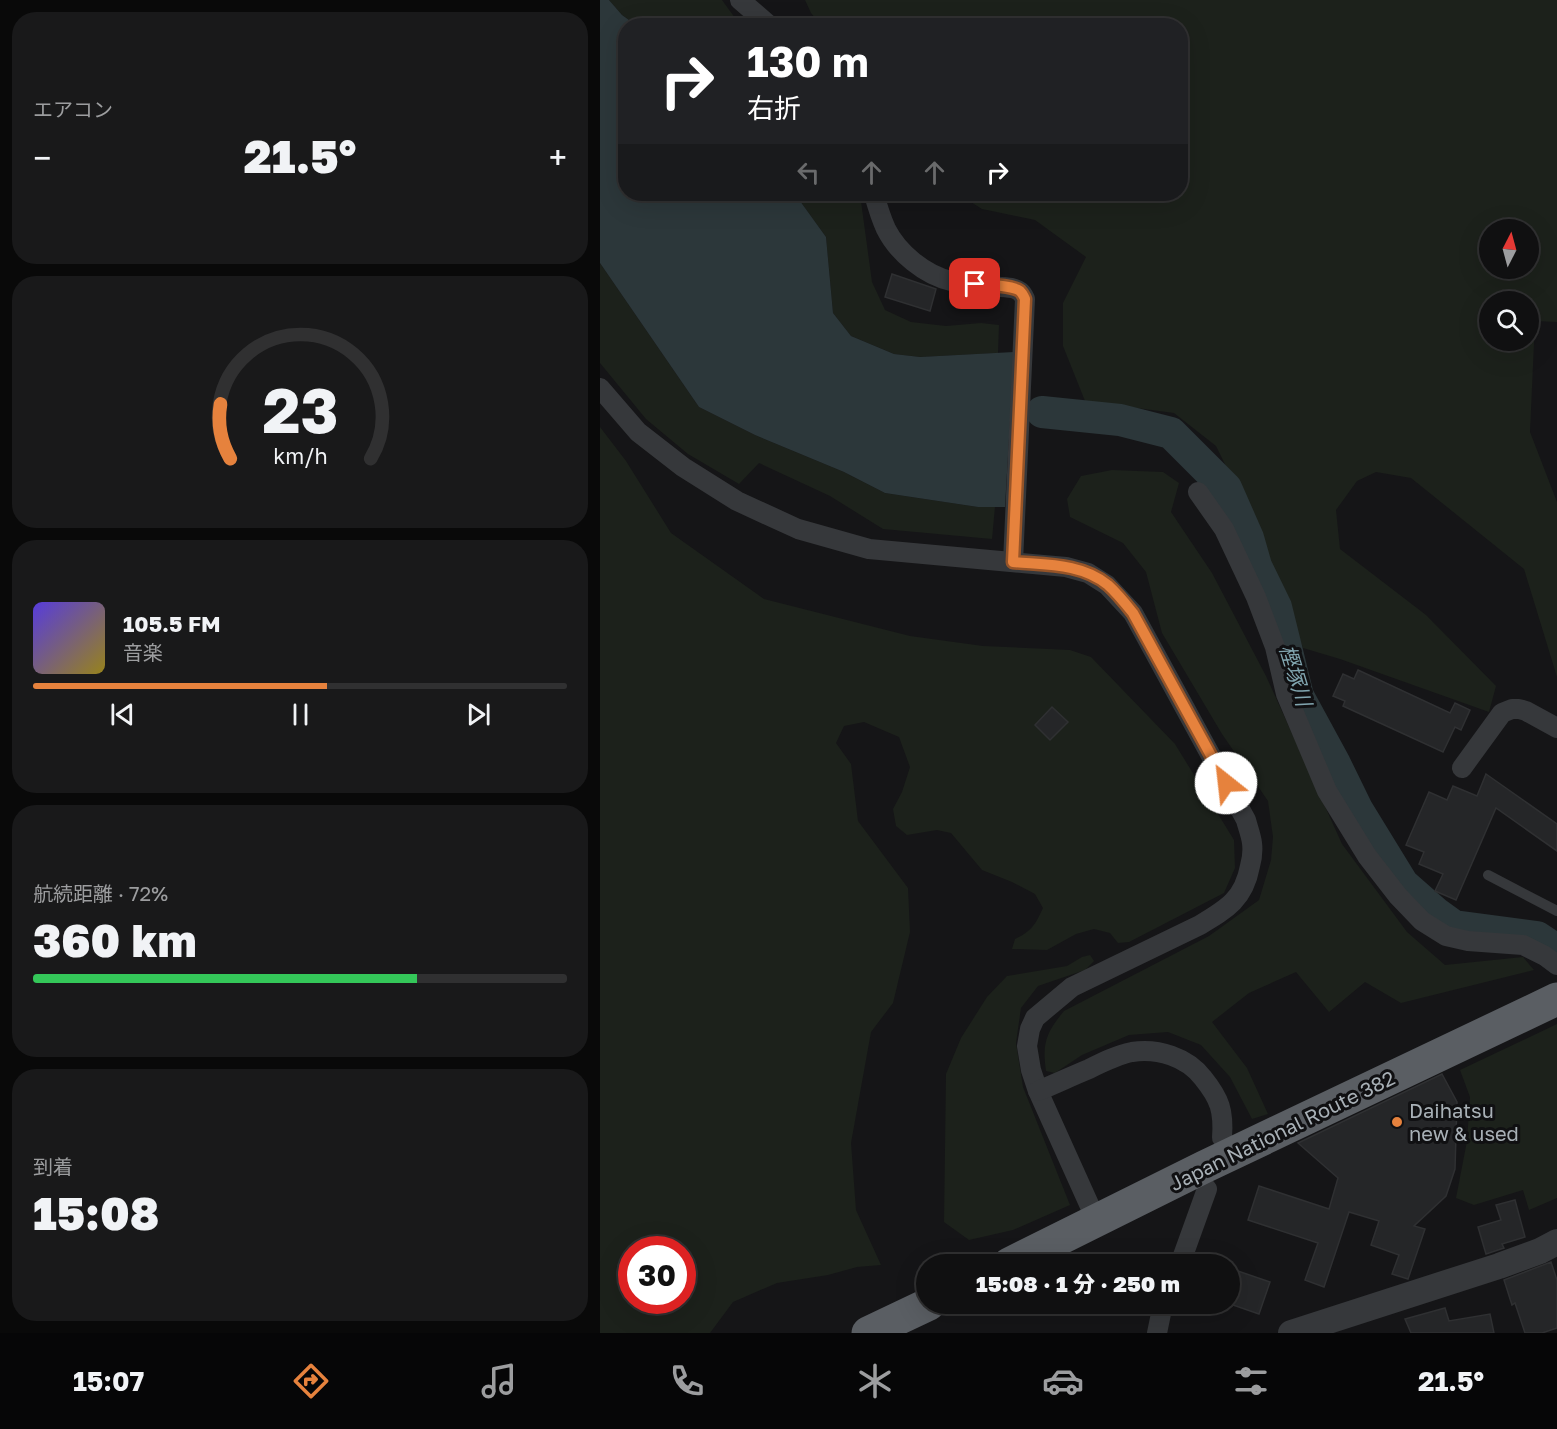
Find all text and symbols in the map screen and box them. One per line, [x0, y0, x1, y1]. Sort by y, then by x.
text: 130 m [747, 36, 869, 86]
icon: right [648, 42, 726, 120]
text: 右折 [747, 92, 801, 124]
text: エアコン [33, 97, 113, 121]
text: 21.5° [244, 129, 356, 183]
text: − [33, 138, 51, 177]
text: + [549, 138, 567, 177]
icon: left [792, 156, 825, 189]
icon: ahead [855, 156, 888, 189]
icon: ahead [918, 156, 951, 189]
icon: right [981, 156, 1014, 189]
north arrow [1479, 219, 1539, 279]
map controls [1479, 219, 1539, 351]
pin [949, 258, 1000, 309]
icon: arrive [958, 267, 991, 300]
button: search [1479, 291, 1539, 351]
text: 23 [262, 372, 338, 447]
text: km/h [273, 444, 327, 470]
text: 105.5 FM [123, 610, 221, 637]
text: 音楽 [123, 640, 163, 664]
water label: 樫塚川 [1274, 641, 1318, 711]
icon: previous [106, 698, 139, 731]
icon: pause [284, 698, 317, 731]
icon: next [462, 698, 495, 731]
position arrow [1194, 751, 1258, 815]
text: 航続距離 · 72% [33, 881, 168, 905]
text: 360 km [33, 913, 197, 967]
street label: Japan National Route 382 [1165, 1065, 1399, 1195]
place label: Daihatsu new & used [1409, 1098, 1519, 1145]
marker: Daihatsu new & used [1390, 1115, 1404, 1129]
text: 到着 [33, 1154, 73, 1178]
text: 15:08 [33, 1186, 159, 1240]
speed limit sign: 30 [618, 1236, 696, 1314]
text: 15:08 · 1 分 · 250 m [976, 1270, 1180, 1297]
icon: directions [290, 1360, 332, 1402]
icon: music [478, 1360, 520, 1402]
icon: phone [666, 1360, 708, 1402]
icon: climate [854, 1360, 896, 1402]
icon: car [1042, 1360, 1084, 1402]
icon: filters [1230, 1360, 1272, 1402]
text: 15:07 [73, 1365, 144, 1397]
text: 21.5° [1418, 1365, 1484, 1397]

